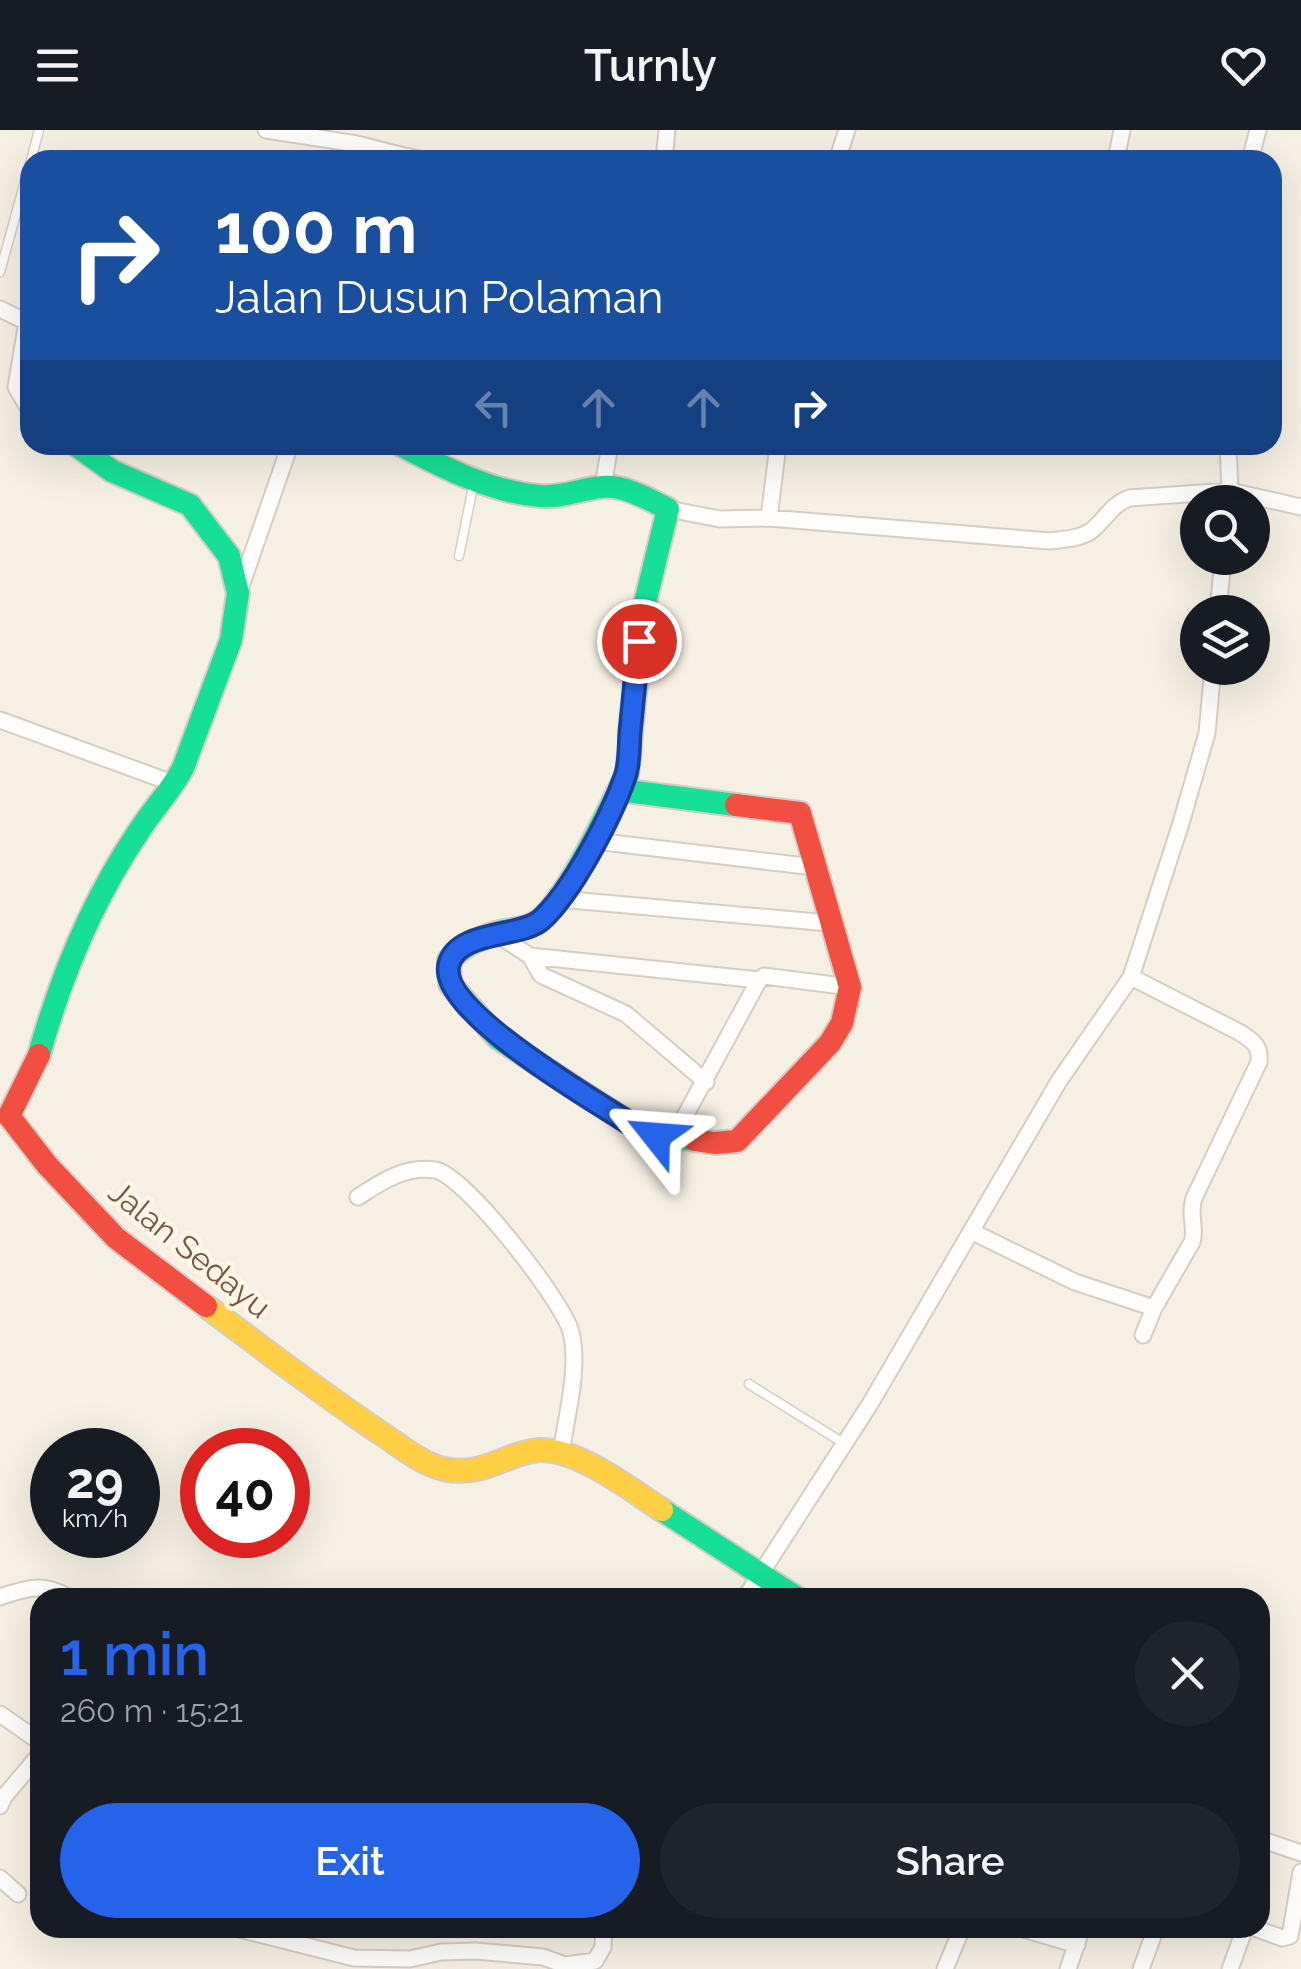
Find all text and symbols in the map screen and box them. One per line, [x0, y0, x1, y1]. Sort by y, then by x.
icon: menu [30, 38, 85, 93]
icon: heart [1216, 38, 1271, 93]
text: Turnly [584, 39, 717, 92]
text: 100 m [215, 187, 418, 269]
icon: right [50, 190, 180, 320]
text: Jalan Dusun Polaman [215, 271, 664, 324]
icon: left [466, 380, 521, 435]
icon: ahead [571, 380, 626, 435]
icon: ahead [676, 380, 731, 435]
icon: right [781, 380, 836, 435]
map controls [1180, 485, 1270, 685]
button: search [1180, 485, 1270, 575]
button: layers [1180, 595, 1270, 685]
pin [597, 599, 682, 684]
icon: arrive [612, 614, 667, 669]
position arrow [604, 1084, 708, 1188]
street label: Jalan Sedayu [102, 1173, 278, 1325]
speed limit sign: 40 [180, 1428, 310, 1558]
text: 29 [66, 1451, 124, 1510]
text: km/h [62, 1503, 128, 1533]
text: 1 min [60, 1619, 209, 1689]
button: close [1135, 1621, 1240, 1726]
text: 260 m · 15:21 [60, 1692, 243, 1729]
button: Exit [60, 1803, 640, 1918]
button: Share [660, 1803, 1240, 1918]

